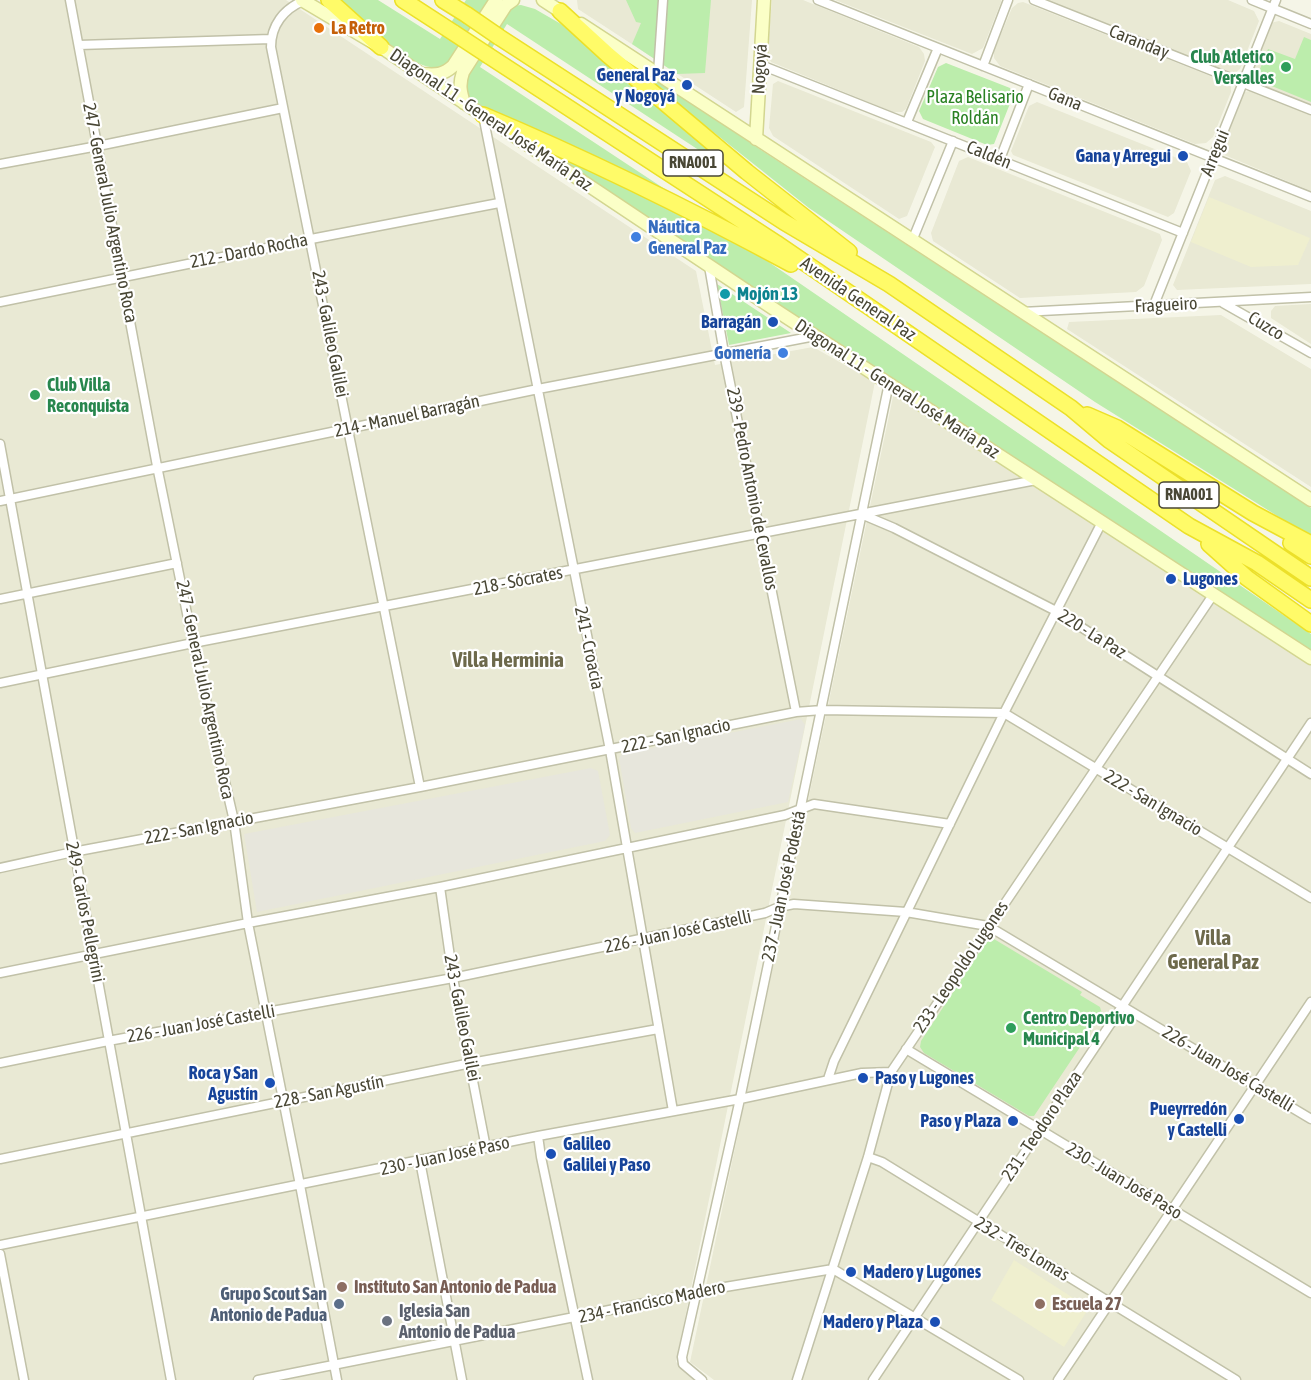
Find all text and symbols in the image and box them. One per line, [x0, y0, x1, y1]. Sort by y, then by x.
place label: La Retro [331, 17, 385, 39]
street label: Caranday [1106, 20, 1172, 64]
marker: La Retro [312, 21, 326, 35]
street label: Nogoyá [748, 43, 772, 95]
street label: Diagonal 11 - General José María Paz [386, 44, 596, 196]
place label: Club Atletico Versalles [1190, 46, 1274, 88]
marker: Club Atletico Versalles [1279, 60, 1293, 74]
place label: General Paz y Nogoyá [597, 64, 675, 106]
marker: General Paz y Nogoyá [680, 78, 694, 92]
street label: Gana [1045, 82, 1085, 116]
park label: Plaza Belisario Roldán [926, 86, 1024, 128]
street label: 247 - General Julio Argentino Roca [78, 101, 142, 325]
street label: Arregui [1196, 127, 1234, 179]
street label: Caldén [963, 136, 1015, 174]
place label: Gana y Arregui [1075, 145, 1171, 167]
marker: Gana y Arregui [1176, 149, 1190, 163]
road number: RNA001 [663, 150, 723, 176]
place label: Náutica General Paz [648, 216, 726, 258]
street label: 212 - Dardo Rocha [188, 229, 310, 273]
marker: Náutica General Paz [629, 230, 643, 244]
street label: Avenida General Paz [796, 252, 920, 346]
street label: 243 - Galileo Galilei [307, 269, 353, 399]
place label: Mojón 13 [737, 283, 798, 305]
marker: Mojón 13 [718, 287, 732, 301]
street label: Fragueiro [1134, 293, 1198, 317]
street label: Cuzco [1244, 307, 1288, 345]
place label: Barragán [701, 311, 761, 333]
marker: Barragán [766, 315, 780, 329]
street label: Diagonal 11 - General José María Paz [791, 315, 1003, 463]
place label: Gomería [714, 342, 771, 364]
marker: Gomería [776, 346, 790, 360]
place label: Club Villa Reconquista [47, 374, 129, 416]
street label: 239 - Pedro Antonio de Cevallos [722, 386, 782, 592]
marker: Club Villa Reconquista [28, 388, 42, 402]
street label: 214 - Manuel Barragán [332, 390, 482, 442]
road number: RNA001 [1159, 482, 1219, 508]
street label: 218 - Sócrates [472, 562, 564, 600]
place label: Lugones [1183, 568, 1238, 590]
marker: Lugones [1164, 572, 1178, 586]
street label: 247 - General Julio Argentino Roca [171, 578, 239, 802]
street label: 241 - Croacia [570, 605, 608, 691]
street label: 220 - La Paz [1054, 605, 1130, 663]
district label: Villa Herminia [452, 647, 564, 673]
street label: 222 - San Ignacio [620, 714, 732, 758]
street label: 222 - San Ignacio [1100, 765, 1206, 841]
street label: 222 - San Ignacio [143, 807, 255, 849]
street label: 237 - Juan José Podestá [757, 809, 811, 963]
street label: 249 - Carlos Pellegrini [61, 840, 109, 984]
street label: 233 - Leopoldo Lugones [909, 897, 1013, 1037]
street label: 226 - Juan José Castelli [603, 906, 753, 958]
district label: Villa General Paz [1167, 925, 1259, 975]
street label: 243 - Galileo Galilei [439, 953, 485, 1083]
street label: 226 - Juan José Castelli [125, 1000, 277, 1048]
place label: Centro Deportivo Municipal 4 [1023, 1007, 1135, 1050]
marker: Centro Deportivo Municipal 4 [1004, 1021, 1018, 1035]
street label: 226 - Juan José Castelli [1158, 1021, 1298, 1117]
place label: Roca y San Agustín [189, 1062, 258, 1104]
place label: Paso y Lugones [875, 1067, 974, 1089]
street label: 231 - Teodoro Plaza [997, 1067, 1087, 1185]
street label: 228 - San Agustín [272, 1071, 386, 1113]
marker: Paso y Lugones [856, 1071, 870, 1085]
marker: Roca y San Agustín [263, 1076, 277, 1090]
place label: Pueyrredón y Castelli [1150, 1098, 1227, 1140]
place label: Paso y Plaza [920, 1110, 1001, 1132]
marker: Pueyrredón y Castelli [1232, 1112, 1246, 1126]
marker: Paso y Plaza [1006, 1114, 1020, 1128]
street label: 230 - Juan José Paso [378, 1132, 512, 1180]
place label: Galileo Galilei y Paso [563, 1133, 651, 1176]
street label: 230 - Juan José Paso [1062, 1138, 1186, 1224]
marker: Galileo Galilei y Paso [544, 1147, 558, 1161]
street label: 232 - Tres Lomas [971, 1212, 1073, 1286]
place label: Madero y Lugones [863, 1261, 981, 1283]
marker: Madero y Lugones [844, 1265, 858, 1279]
place label: Instituto San Antonio de Padua [354, 1276, 556, 1298]
street label: 234 - Francisco Madero [577, 1276, 727, 1328]
marker: Instituto San Antonio de Padua [335, 1280, 349, 1294]
place label: Grupo Scout San Antonio de Padua [211, 1283, 327, 1326]
place label: Escuela 27 [1052, 1293, 1122, 1315]
marker: Grupo Scout San Antonio de Padua [332, 1297, 346, 1311]
marker: Escuela 27 [1033, 1297, 1047, 1311]
place label: Iglesia San Antonio de Padua [399, 1300, 515, 1342]
place label: Madero y Plaza [823, 1311, 923, 1333]
marker: Iglesia San Antonio de Padua [380, 1314, 394, 1328]
marker: Madero y Plaza [928, 1315, 942, 1329]

